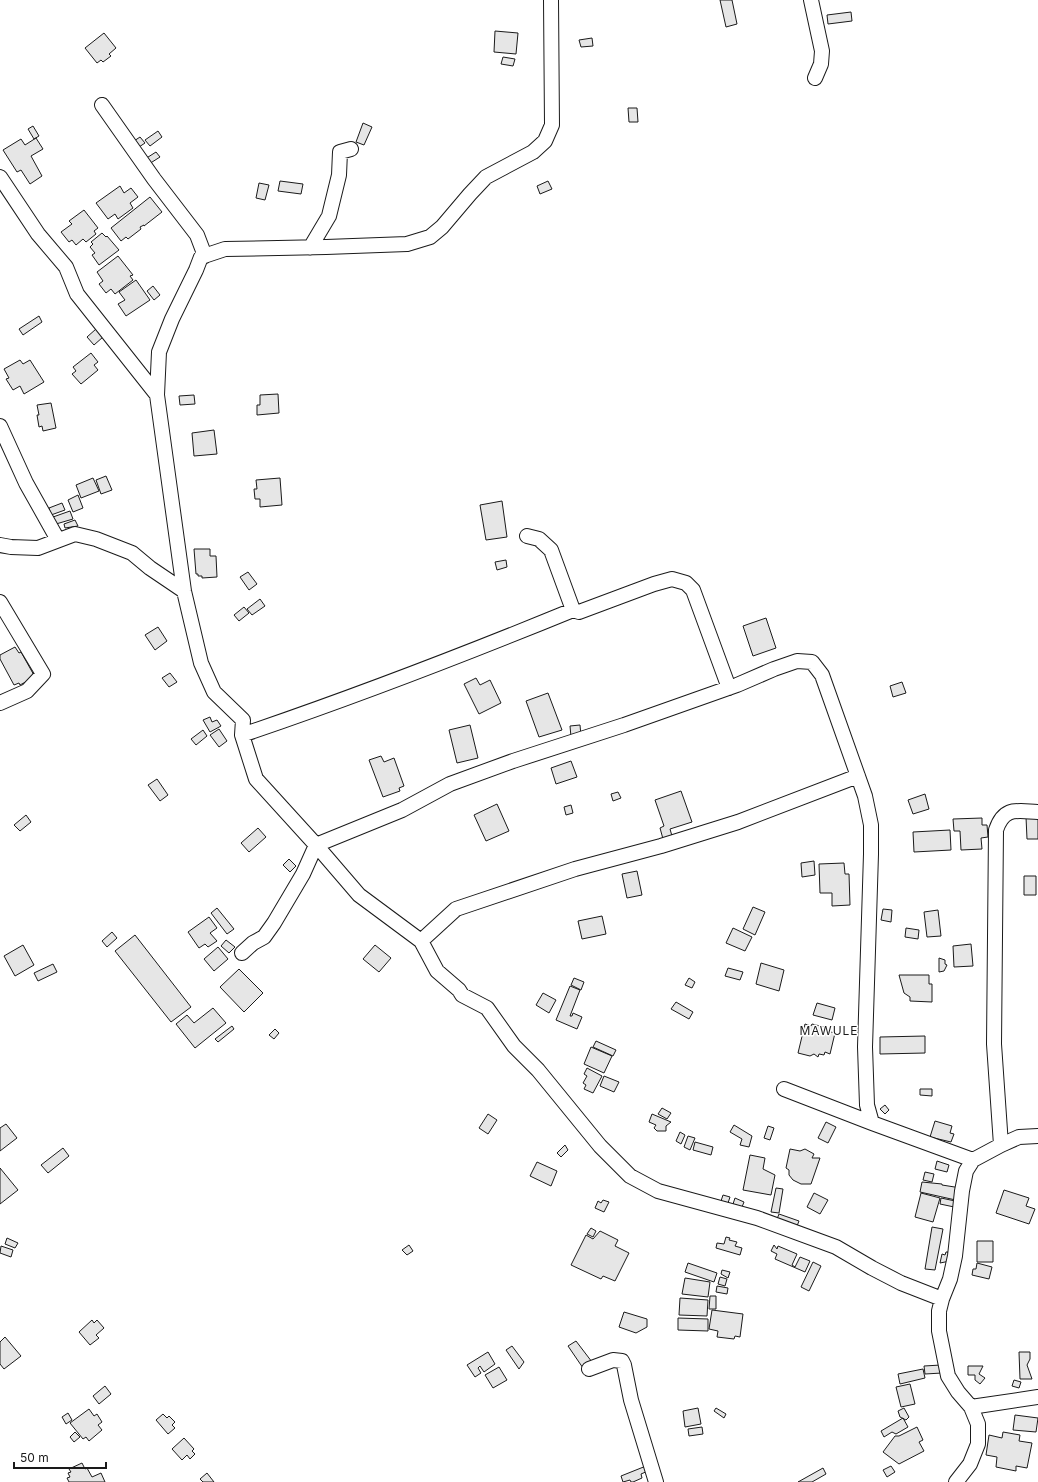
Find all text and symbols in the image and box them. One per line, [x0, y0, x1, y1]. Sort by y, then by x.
district label: MAWULE [799, 1023, 859, 1038]
scale bar [14, 1444, 106, 1470]
text: 50 m [20, 1450, 49, 1465]

